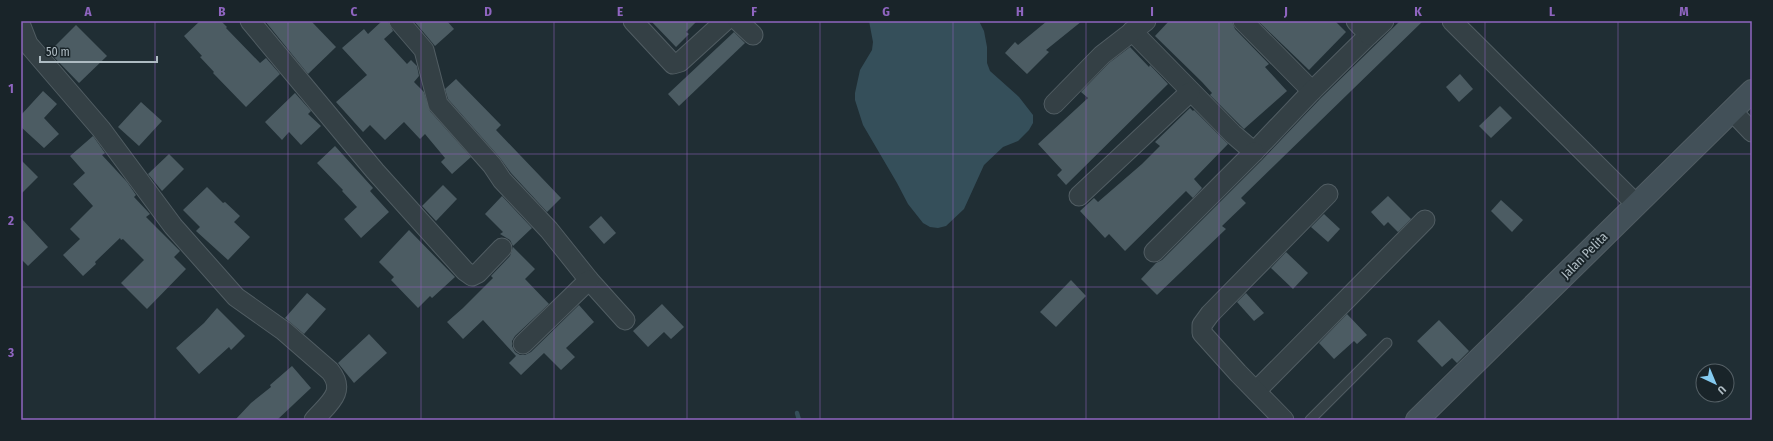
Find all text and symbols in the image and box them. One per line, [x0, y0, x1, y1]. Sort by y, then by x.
text: A [83, 4, 92, 19]
text: B [218, 4, 226, 19]
text: C [351, 4, 358, 19]
text: D [484, 4, 492, 19]
text: E [617, 4, 623, 19]
text: F [751, 4, 757, 19]
text: G [882, 4, 890, 19]
text: H [1016, 4, 1024, 19]
text: I [1150, 4, 1154, 19]
text: J [1283, 4, 1288, 19]
text: K [1414, 4, 1422, 19]
text: L [1549, 4, 1555, 19]
text: M [1679, 4, 1689, 19]
scale bar [40, 38, 157, 64]
text: 50 m [46, 45, 70, 59]
text: 1 [8, 81, 14, 96]
text: 2 [7, 213, 14, 228]
street label: Jalan Pelita [1558, 229, 1611, 282]
text: 3 [7, 345, 14, 360]
north arrow [1695, 363, 1735, 403]
text: U [1715, 383, 1728, 397]

